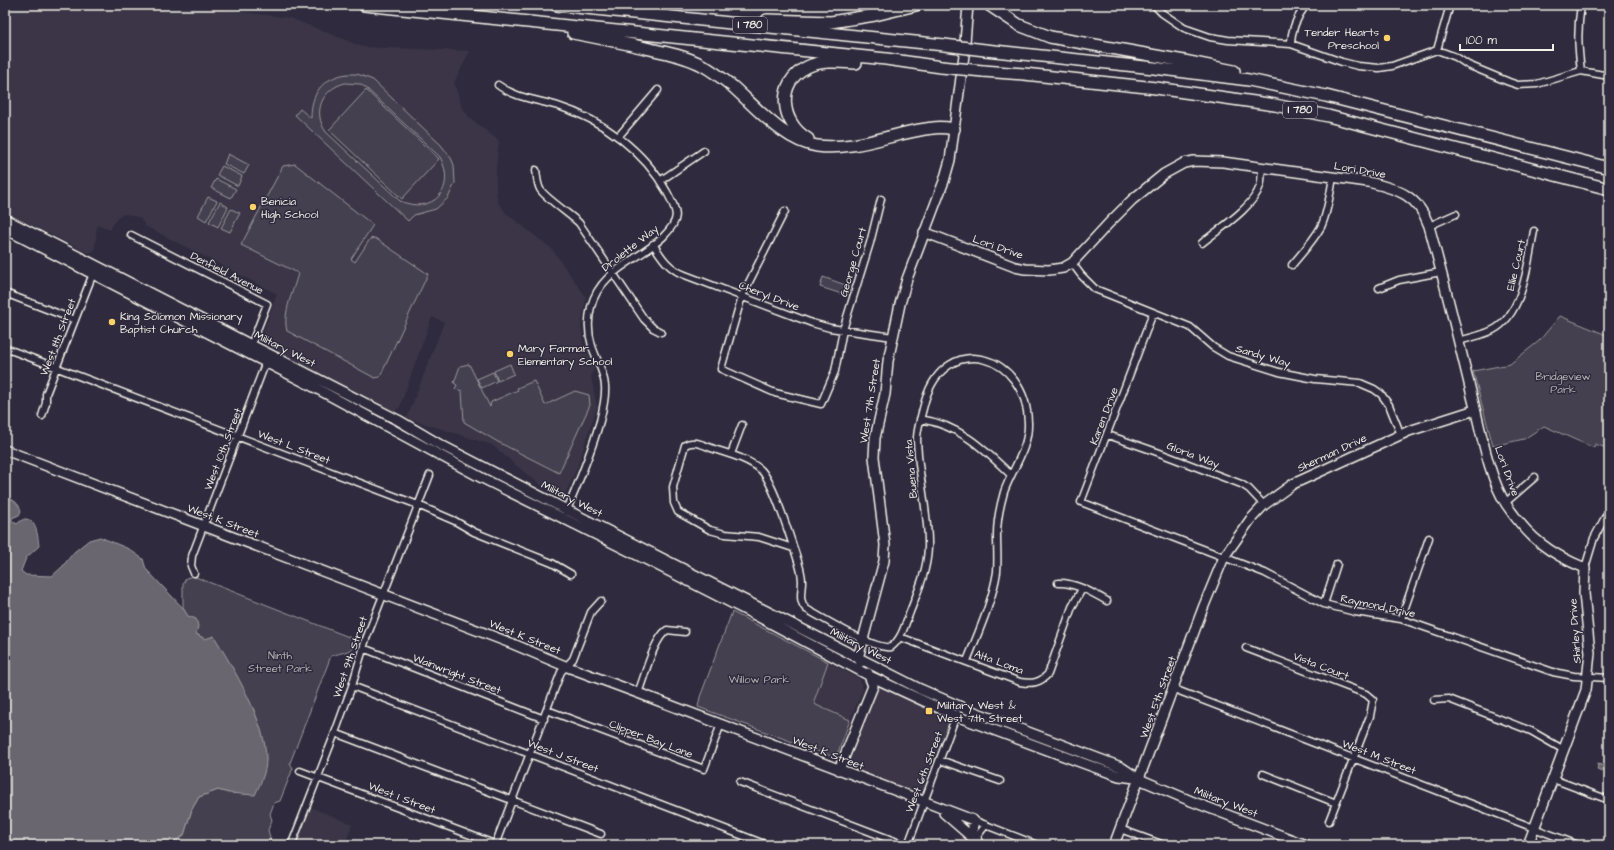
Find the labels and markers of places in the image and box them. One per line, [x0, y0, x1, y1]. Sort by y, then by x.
place label: Tender Hearts Preschool [1304, 25, 1379, 53]
marker: Tender Hearts Preschool [1382, 33, 1392, 43]
place label: Benicia High School [261, 194, 319, 223]
marker: Benicia High School [248, 202, 258, 212]
place label: King Solomon Missionary Baptist Church [120, 309, 243, 337]
marker: King Solomon Missionary Baptist Church [107, 317, 117, 327]
place label: Mary Farmar Elementary School [518, 341, 613, 370]
marker: Mary Farmar Elementary School [505, 349, 515, 359]
place label: Military West & West 7th Street [937, 698, 1023, 726]
marker: Military West & West 7th Street [924, 706, 934, 716]

